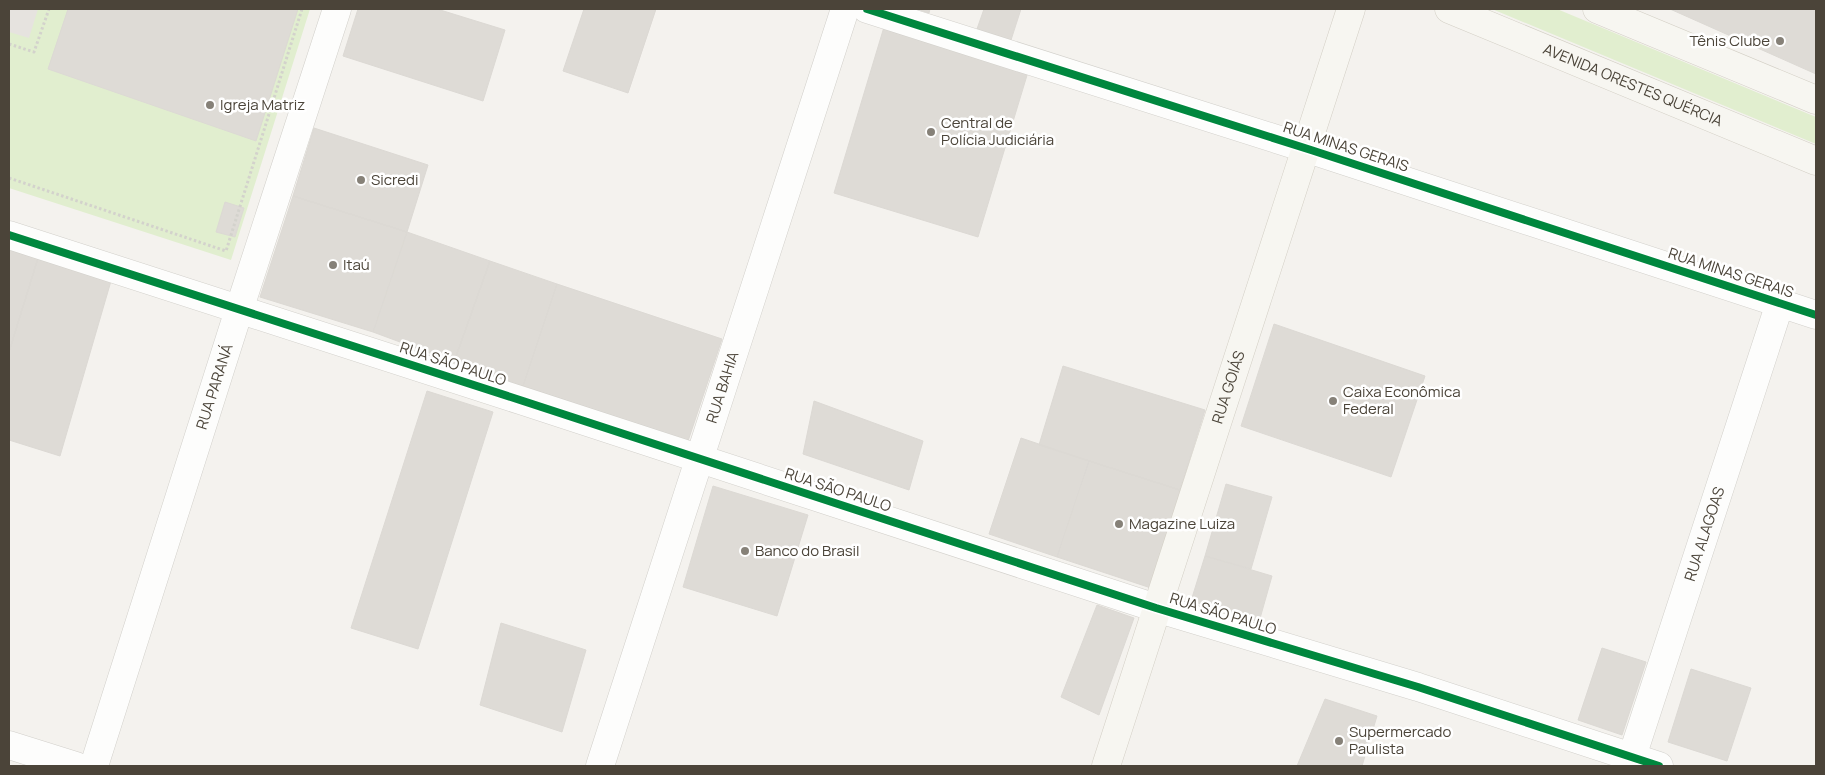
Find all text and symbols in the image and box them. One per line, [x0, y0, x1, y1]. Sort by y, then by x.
place label: Tênis Clube [1689, 30, 1770, 51]
marker: Tênis Clube [1774, 35, 1786, 47]
street label: AVENIDA ORESTES QUÉRCIA [1540, 38, 1726, 131]
place label: Igreja Matriz [220, 94, 305, 115]
marker: Igreja Matriz [204, 99, 216, 111]
place label: Central de Polícia Judiciária [941, 112, 1054, 150]
street label: RUA MINAS GERAIS [1281, 116, 1412, 177]
marker: Central de Polícia Judiciária [925, 126, 937, 138]
place label: Sicredi [371, 169, 418, 190]
marker: Sicredi [355, 174, 367, 186]
street label: RUA MINAS GERAIS [1666, 242, 1797, 303]
place label: Itaú [343, 254, 370, 275]
marker: Itaú [327, 259, 339, 271]
street label: RUA SÃO PAULO [397, 336, 509, 391]
street label: RUA PARANÁ [191, 341, 238, 432]
street label: RUA BAHIA [701, 348, 744, 426]
street label: RUA GOIÁS [1206, 348, 1250, 426]
place label: Caixa Econômica Federal [1343, 381, 1461, 419]
marker: Caixa Econômica Federal [1327, 395, 1339, 407]
street label: RUA SÃO PAULO [782, 462, 894, 517]
street label: RUA ALAGOAS [1679, 484, 1729, 584]
place label: Magazine Luiza [1129, 513, 1235, 534]
marker: Magazine Luiza [1113, 518, 1125, 530]
place label: Banco do Brasil [755, 540, 860, 561]
marker: Banco do Brasil [739, 545, 751, 557]
street label: RUA SÃO PAULO [1167, 587, 1279, 640]
place label: Supermercado Paulista [1349, 721, 1451, 759]
marker: Supermercado Paulista [1333, 735, 1345, 747]

